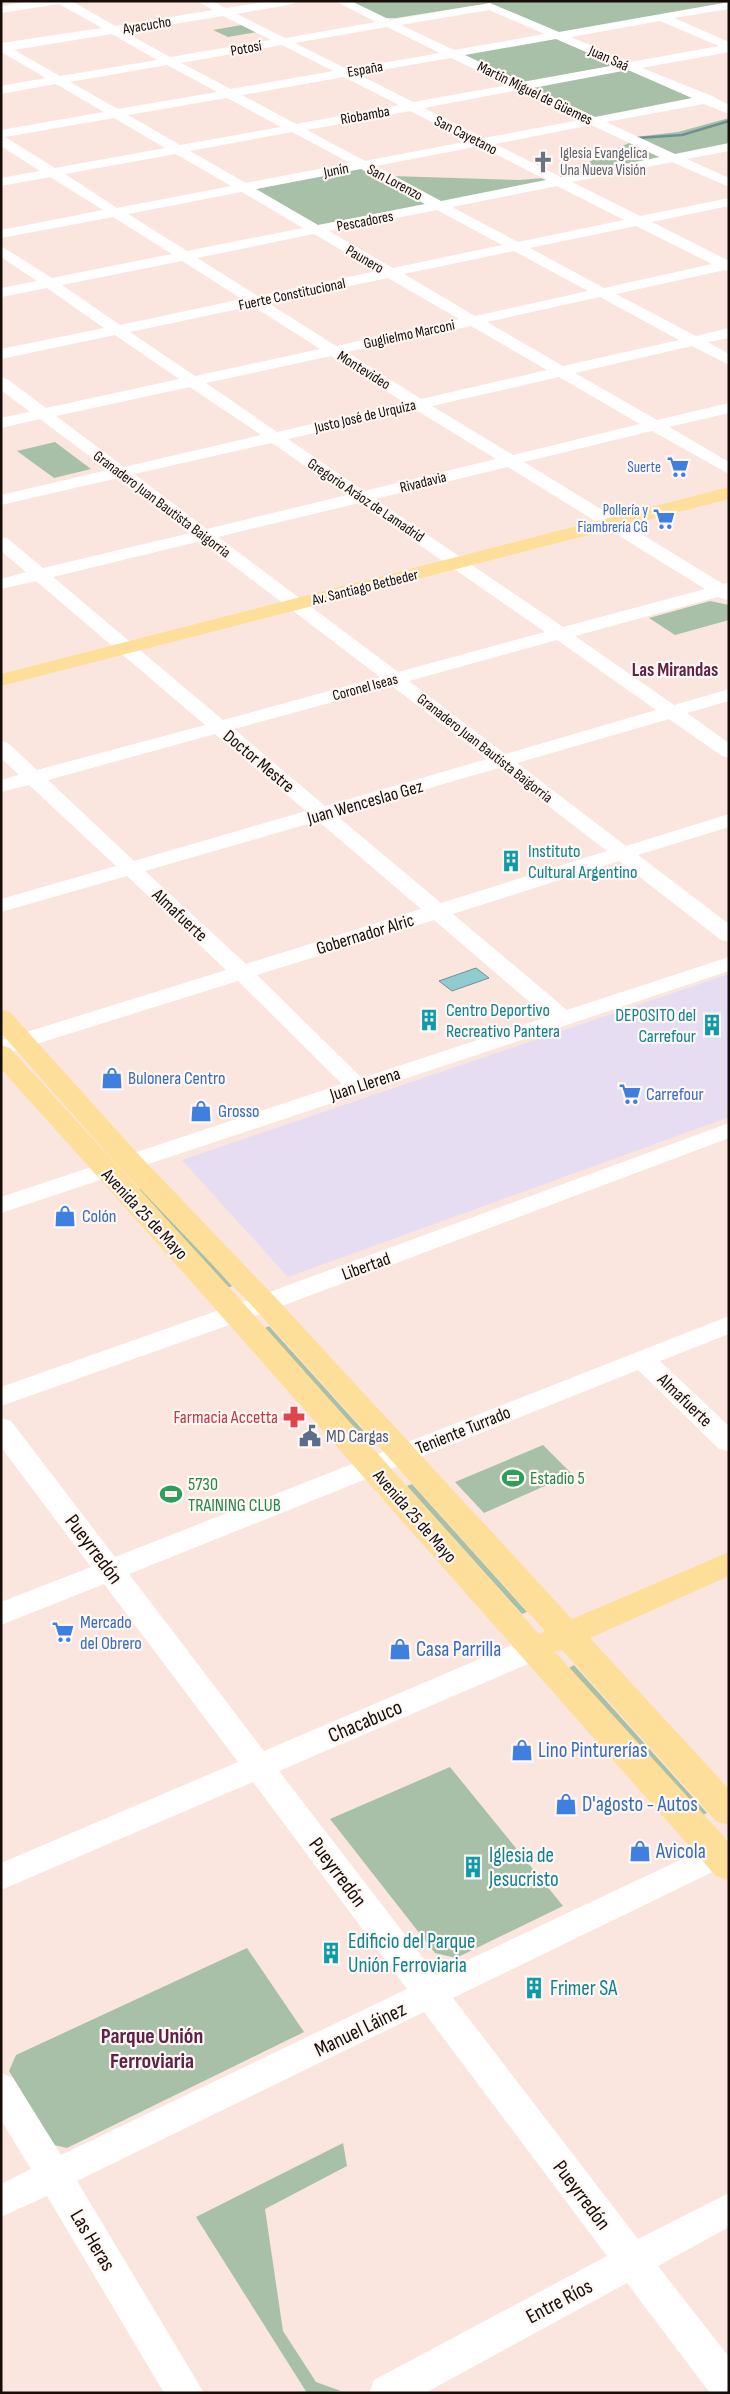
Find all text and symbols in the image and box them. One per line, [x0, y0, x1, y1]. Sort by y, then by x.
street label: Ayacucho [121, 12, 173, 39]
street label: Potosí [229, 36, 263, 61]
street label: Juan Saá [585, 41, 632, 76]
street label: España [346, 57, 385, 82]
street label: Martín Miguel de Güemes [474, 57, 596, 130]
street label: Riobamba [339, 102, 391, 129]
street label: San Cayetano [431, 111, 500, 159]
place label: Iglesia Evangelica Una Nueva Visión [560, 144, 648, 180]
church icon: Iglesia Evangelica Una Nueva Visión [530, 149, 556, 175]
street label: Junín [321, 159, 350, 182]
street label: San Lorenzo [364, 160, 426, 205]
street label: Pescadores [335, 207, 395, 236]
street label: Paunero [342, 241, 387, 278]
street label: Fuerte Constitucional [237, 274, 347, 315]
street label: Guglielmo Marconi [362, 316, 457, 353]
street label: Montevideo [334, 347, 394, 394]
street label: Justo José de Urquiza [312, 396, 418, 438]
street label: Granadero Juan Bautista Baigorria [89, 446, 234, 562]
street label: Gregorio Aráoz de Lamadrid [304, 454, 428, 547]
supermarket icon: Suerte [665, 454, 691, 480]
place label: Suerte [627, 458, 661, 477]
street label: Rivadavia [398, 467, 449, 497]
place label: Pollería y Fiambrería CG [578, 501, 648, 537]
supermarket icon: Pollería y Fiambrería CG [651, 506, 677, 532]
street label: Av. Santiago Betbeder [309, 565, 421, 610]
district label: Las Mirandas [632, 659, 718, 682]
street label: Coronel Iseas [330, 670, 400, 705]
street label: Granadero Juan Bautista Baigorria [413, 689, 557, 807]
street label: Doctor Mestre [219, 726, 298, 797]
street label: Juan Wenceslao Gez [304, 776, 426, 829]
place label: Instituto Cultural Argentino [528, 841, 637, 883]
building icon: Instituto Cultural Argentino [498, 848, 524, 874]
street label: Almafuerte [147, 884, 212, 946]
street label: Gobernador Alric [314, 910, 417, 959]
place label: Centro Deportivo Recreativo Pantera [446, 1000, 560, 1042]
place label: DEPOSITO del Carrefour [615, 1005, 696, 1047]
building icon: Centro Deportivo Recreativo Pantera [416, 1007, 442, 1033]
building icon: DEPOSITO del Carrefour [699, 1012, 725, 1038]
street label: Juan Llerena [326, 1063, 403, 1106]
shop icon: Bulonera Centro [99, 1065, 125, 1091]
place label: Bulonera Centro [128, 1068, 225, 1089]
supermarket icon: Carrefour [617, 1081, 643, 1107]
place label: Carrefour [646, 1084, 704, 1105]
shop icon: Grosso [188, 1098, 214, 1124]
place label: Grosso [218, 1101, 260, 1122]
street label: Avenida 25 de Mayo [96, 1164, 192, 1264]
shop icon: Colón [52, 1203, 78, 1229]
place label: Colón [82, 1206, 117, 1227]
street label: Libertad [339, 1248, 393, 1285]
street label: Almafuerte [652, 1369, 716, 1431]
street label: Teniente Turrado [413, 1402, 514, 1459]
pharmacy icon: Farmacia Accetta [281, 1404, 307, 1430]
place label: Farmacia Accetta [173, 1407, 278, 1428]
public building icon: MD Cargas [297, 1423, 323, 1449]
place label: MD Cargas [326, 1426, 389, 1447]
street label: Avenida 25 de Mayo [368, 1465, 461, 1567]
sports icon: Estadio 5 [500, 1465, 526, 1491]
place label: Estadio 5 [530, 1468, 585, 1489]
place label: 5730 TRAINING CLUB [188, 1474, 281, 1516]
sports icon: 5730 TRAINING CLUB [158, 1481, 184, 1507]
street label: Pueyrredón [59, 1510, 128, 1589]
place label: Mercado del Obrero [80, 1612, 142, 1654]
supermarket icon: Mercado del Obrero [50, 1619, 76, 1645]
shop icon: Casa Parrilla [387, 1636, 413, 1662]
place label: Casa Parrilla [416, 1637, 501, 1662]
street label: Chacabuco [324, 1695, 406, 1748]
shop icon: Lino Pinturerías [509, 1737, 535, 1763]
place label: Lino Pinturerías [538, 1738, 648, 1763]
shop icon: D'agosto - Autos [553, 1791, 579, 1817]
place label: D'agosto - Autos [582, 1792, 698, 1817]
street label: Pueyrredón [303, 1833, 372, 1912]
shop icon: Avicola [627, 1838, 653, 1864]
place label: Avicola [655, 1839, 706, 1864]
place label: Iglesia de Jesucristo [488, 1843, 559, 1892]
building icon: Iglesia de Jesucristo [460, 1854, 486, 1880]
place label: Edificio del Parque Unión Ferroviaria [348, 1929, 476, 1978]
building icon: Edificio del Parque Unión Ferroviaria [318, 1940, 344, 1966]
building icon: Frimer SA [521, 1975, 547, 2001]
place label: Frimer SA [550, 1976, 618, 2001]
street label: Manuel Láinez [310, 1996, 410, 2062]
district label: Parque Unión Ferroviaria [101, 2023, 203, 2075]
street label: Pueyrredón [547, 2156, 616, 2235]
street label: Las Heras [65, 2205, 121, 2275]
street label: Entre Ríos [522, 2274, 597, 2329]

